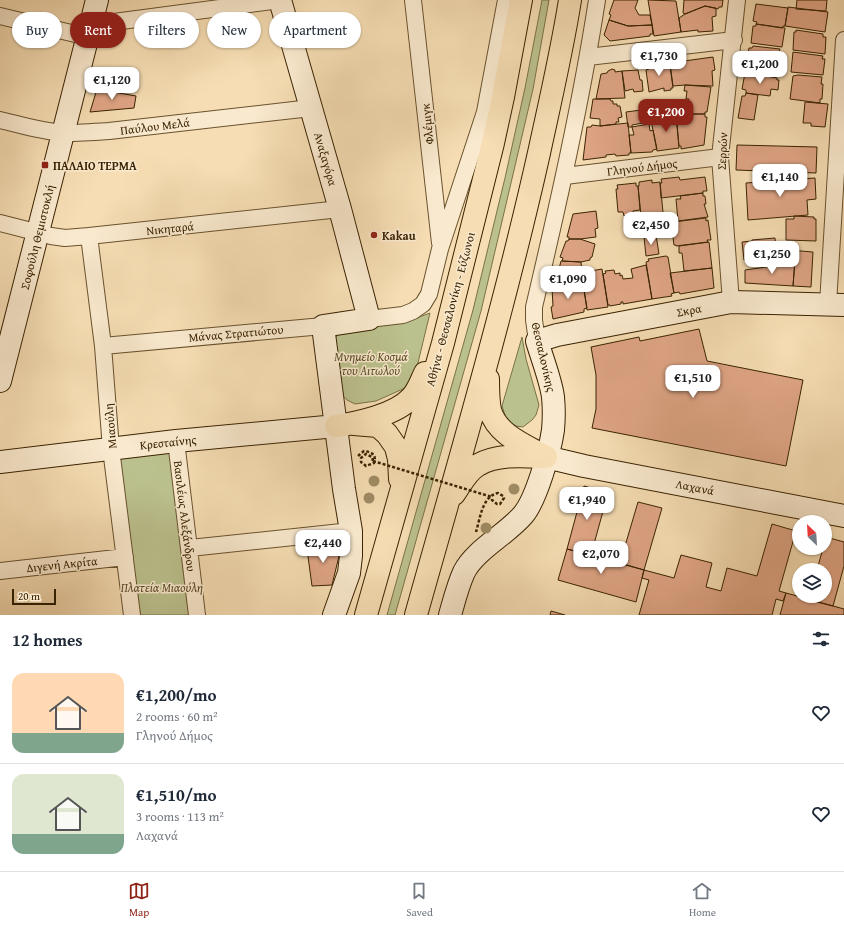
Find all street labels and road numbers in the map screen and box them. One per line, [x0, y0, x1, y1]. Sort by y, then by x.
street label: Φλέμιγκ [416, 102, 438, 145]
street label: Παύλου Μελά [119, 113, 191, 139]
street label: Αναξαγόρα [310, 130, 342, 188]
street label: Σερρών [713, 132, 731, 170]
street label: Γληνού Δήμος [606, 154, 678, 180]
street label: Σοφούλη Θεμιστοκλή [16, 183, 58, 291]
street label: Νικηταρά [145, 217, 195, 239]
street label: Αθήνα - Θεσσαλονίκη - Εύζωνοι [421, 230, 479, 388]
street label: Σκρα [675, 299, 703, 321]
street label: Μάνας Στρατιώτου [188, 320, 284, 346]
street label: Θεσσαλονίκης [528, 320, 560, 394]
street label: Μιαούλη [100, 403, 120, 449]
street label: Κρεσταίνης [139, 431, 197, 453]
street label: Βασιλέως Αλεξάνδρου [170, 460, 200, 572]
street label: Λαχανά [674, 475, 716, 499]
street label: Διγενή Ακρίτα [26, 552, 99, 576]

